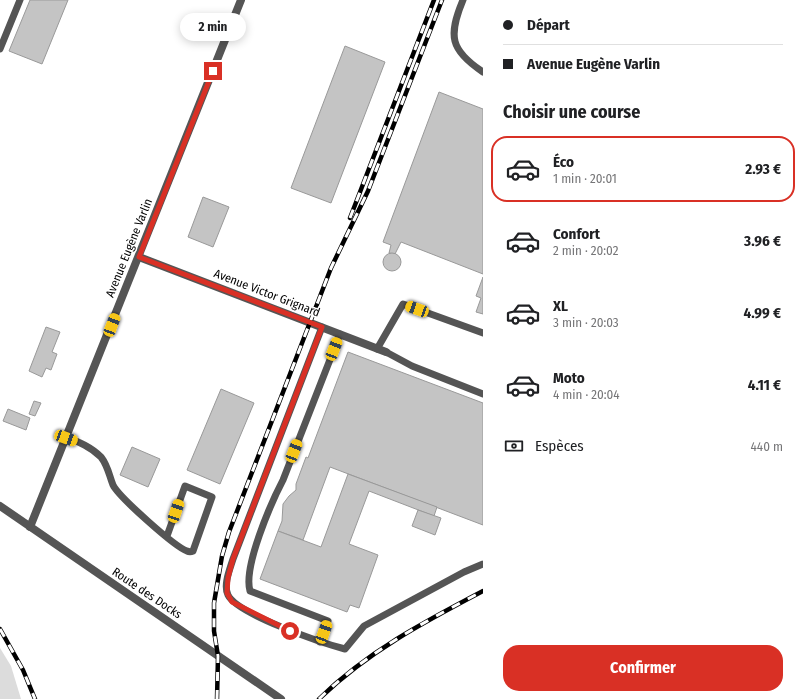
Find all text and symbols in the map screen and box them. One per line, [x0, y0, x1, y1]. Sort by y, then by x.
callout: 2 min [180, 13, 246, 41]
text: Départ [527, 16, 570, 34]
text: 2 min [199, 19, 227, 34]
text: Avenue Eugène Varlin [527, 55, 660, 73]
route end [204, 62, 222, 80]
text: Choisir une course [503, 101, 640, 123]
icon: car [505, 151, 541, 187]
text: Éco [553, 153, 574, 171]
text: 2.93 € [745, 160, 781, 178]
text: 1 min · 20:01 [553, 171, 617, 186]
street label: Avenue Eugène Varlin [103, 197, 155, 299]
icon: car [505, 223, 541, 259]
text: Confort [553, 225, 600, 243]
text: 3.96 € [744, 232, 781, 250]
text: 2 min · 20:02 [553, 243, 618, 258]
street label: Avenue Victor Grignard [212, 266, 322, 320]
icon: car [505, 295, 541, 331]
text: XL [553, 297, 568, 315]
car [404, 299, 430, 319]
text: 4.99 € [744, 304, 781, 322]
car [102, 312, 122, 338]
text: 3 min · 20:03 [553, 315, 619, 330]
car [324, 336, 344, 362]
icon: car [505, 367, 541, 403]
text: Moto [553, 369, 585, 387]
text: 4.11 € [748, 376, 781, 394]
text: 4 min · 20:04 [553, 387, 620, 402]
car [53, 428, 79, 448]
icon: cash [503, 435, 525, 457]
text: Espèces [535, 437, 584, 455]
car [284, 438, 304, 464]
text: 440 m [751, 439, 783, 454]
car [166, 498, 186, 524]
street label: Route des Docks [110, 565, 184, 621]
car [314, 619, 334, 645]
route start [281, 622, 299, 640]
button: Confirmer [503, 645, 783, 691]

